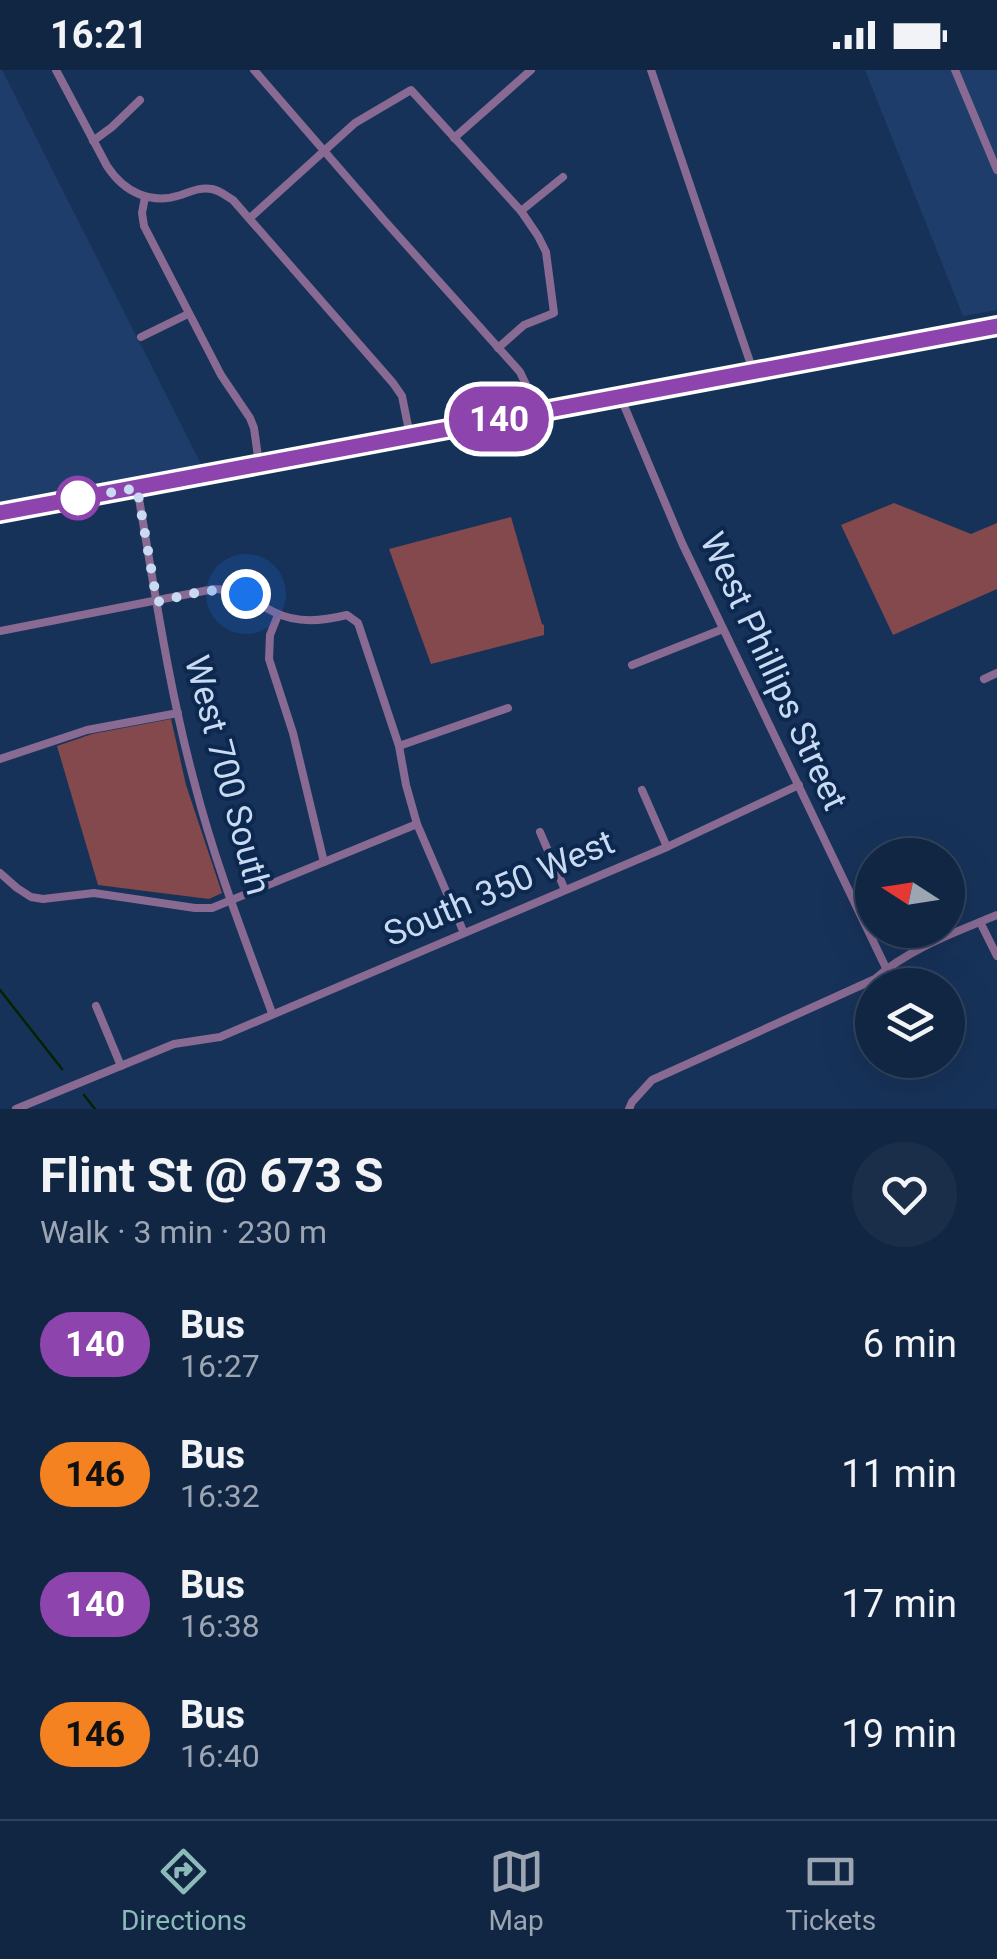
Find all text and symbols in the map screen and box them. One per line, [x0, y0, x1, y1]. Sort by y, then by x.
text: 16:21 [50, 13, 148, 57]
line badge: 140 [442, 386, 556, 452]
text: 140 [469, 399, 529, 440]
unlabelled marker [57, 477, 99, 519]
street label: West Phillips Street [691, 526, 856, 816]
your location [221, 569, 271, 619]
street label: West 700 South [176, 651, 279, 899]
street label: South 350 West [378, 822, 620, 955]
north arrow [855, 838, 965, 948]
map controls [855, 838, 965, 1078]
button: layers [855, 968, 965, 1078]
button: heart [852, 1142, 957, 1247]
text: Flint St @ 673 S [40, 1147, 384, 1204]
text: Walk · 3 min · 230 m [40, 1213, 327, 1251]
text: Bus [180, 1303, 245, 1347]
text: 6 min [863, 1322, 957, 1366]
text: 140 [65, 1324, 125, 1365]
text: 16:27 [180, 1347, 260, 1385]
text: Bus [180, 1433, 245, 1477]
text: 11 min [841, 1452, 957, 1496]
text: 146 [65, 1454, 125, 1495]
text: 16:32 [180, 1477, 260, 1515]
text: Bus [180, 1563, 245, 1607]
text: 17 min [841, 1582, 957, 1626]
text: 140 [65, 1584, 125, 1625]
text: 16:38 [180, 1607, 260, 1645]
text: Bus [180, 1693, 245, 1737]
text: 19 min [841, 1712, 957, 1756]
text: 146 [65, 1714, 125, 1755]
text: 16:40 [180, 1737, 260, 1775]
tab: Directions [121, 1844, 247, 1937]
tab: Map [488, 1844, 544, 1937]
tab: Tickets [786, 1844, 876, 1937]

